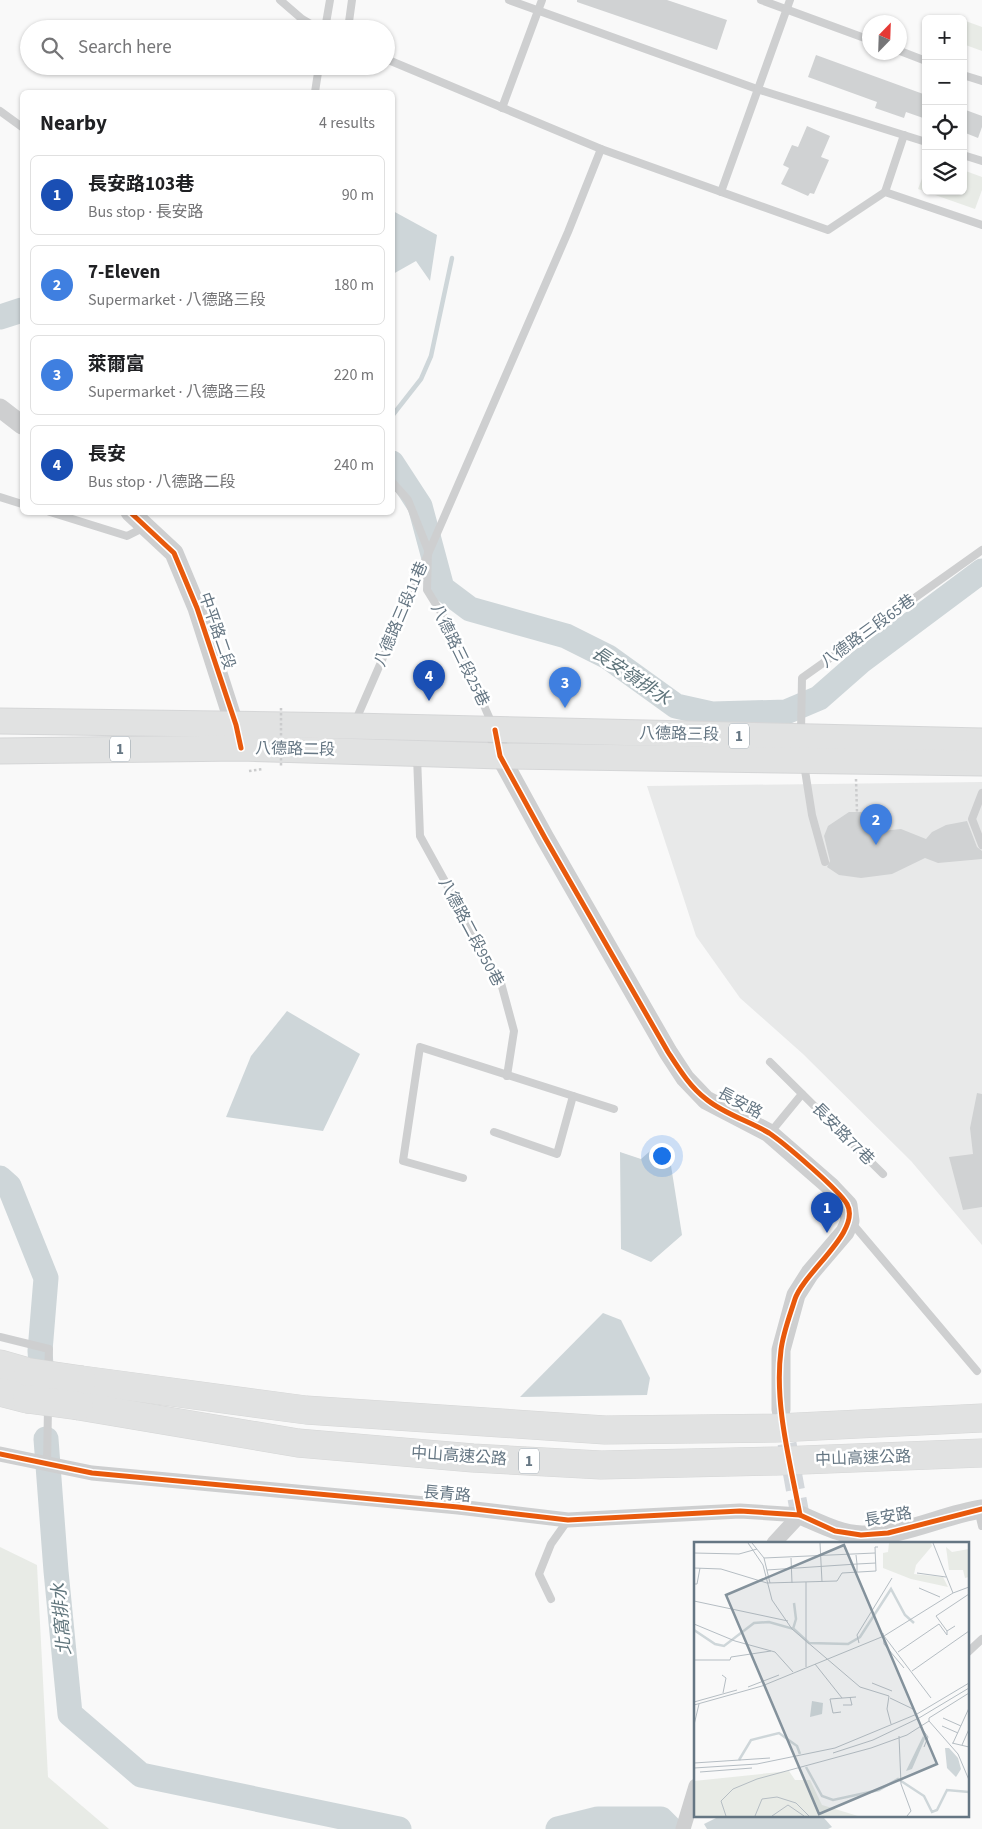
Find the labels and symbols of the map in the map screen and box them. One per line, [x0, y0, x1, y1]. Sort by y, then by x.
north arrow [862, 15, 907, 60]
street label: 八德路三段11巷 [369, 558, 433, 670]
street label: 八德路三段65巷 [816, 589, 920, 673]
street label: 中平路二段 [194, 590, 240, 672]
street label: 八德路三段25巷 [426, 600, 494, 710]
water label: 長安嶺排水 [587, 640, 676, 712]
pin: 4 [413, 660, 445, 701]
pin: 3 [549, 667, 581, 708]
street label: 八德路三段 [639, 722, 719, 746]
road number: 1 [729, 724, 749, 748]
road number: 1 [110, 736, 130, 762]
street label: 八德路二段 [255, 737, 335, 761]
pin: 2 [860, 804, 892, 845]
street label: 八德路二段950巷 [433, 874, 509, 990]
street label: 長安路 [714, 1082, 766, 1124]
street label: 長安路77巷 [807, 1098, 879, 1170]
your location [649, 1143, 675, 1169]
pin: 1 [811, 1192, 843, 1233]
street label: 中山高速公路 [410, 1442, 508, 1470]
street label: 中山高速公路 [815, 1445, 911, 1471]
road number: 1 [519, 1448, 539, 1474]
street label: 長青路 [422, 1481, 472, 1507]
street label: 長安路 [862, 1502, 914, 1532]
inset map [694, 1542, 970, 1816]
water label: 北窩排水 [46, 1581, 78, 1656]

